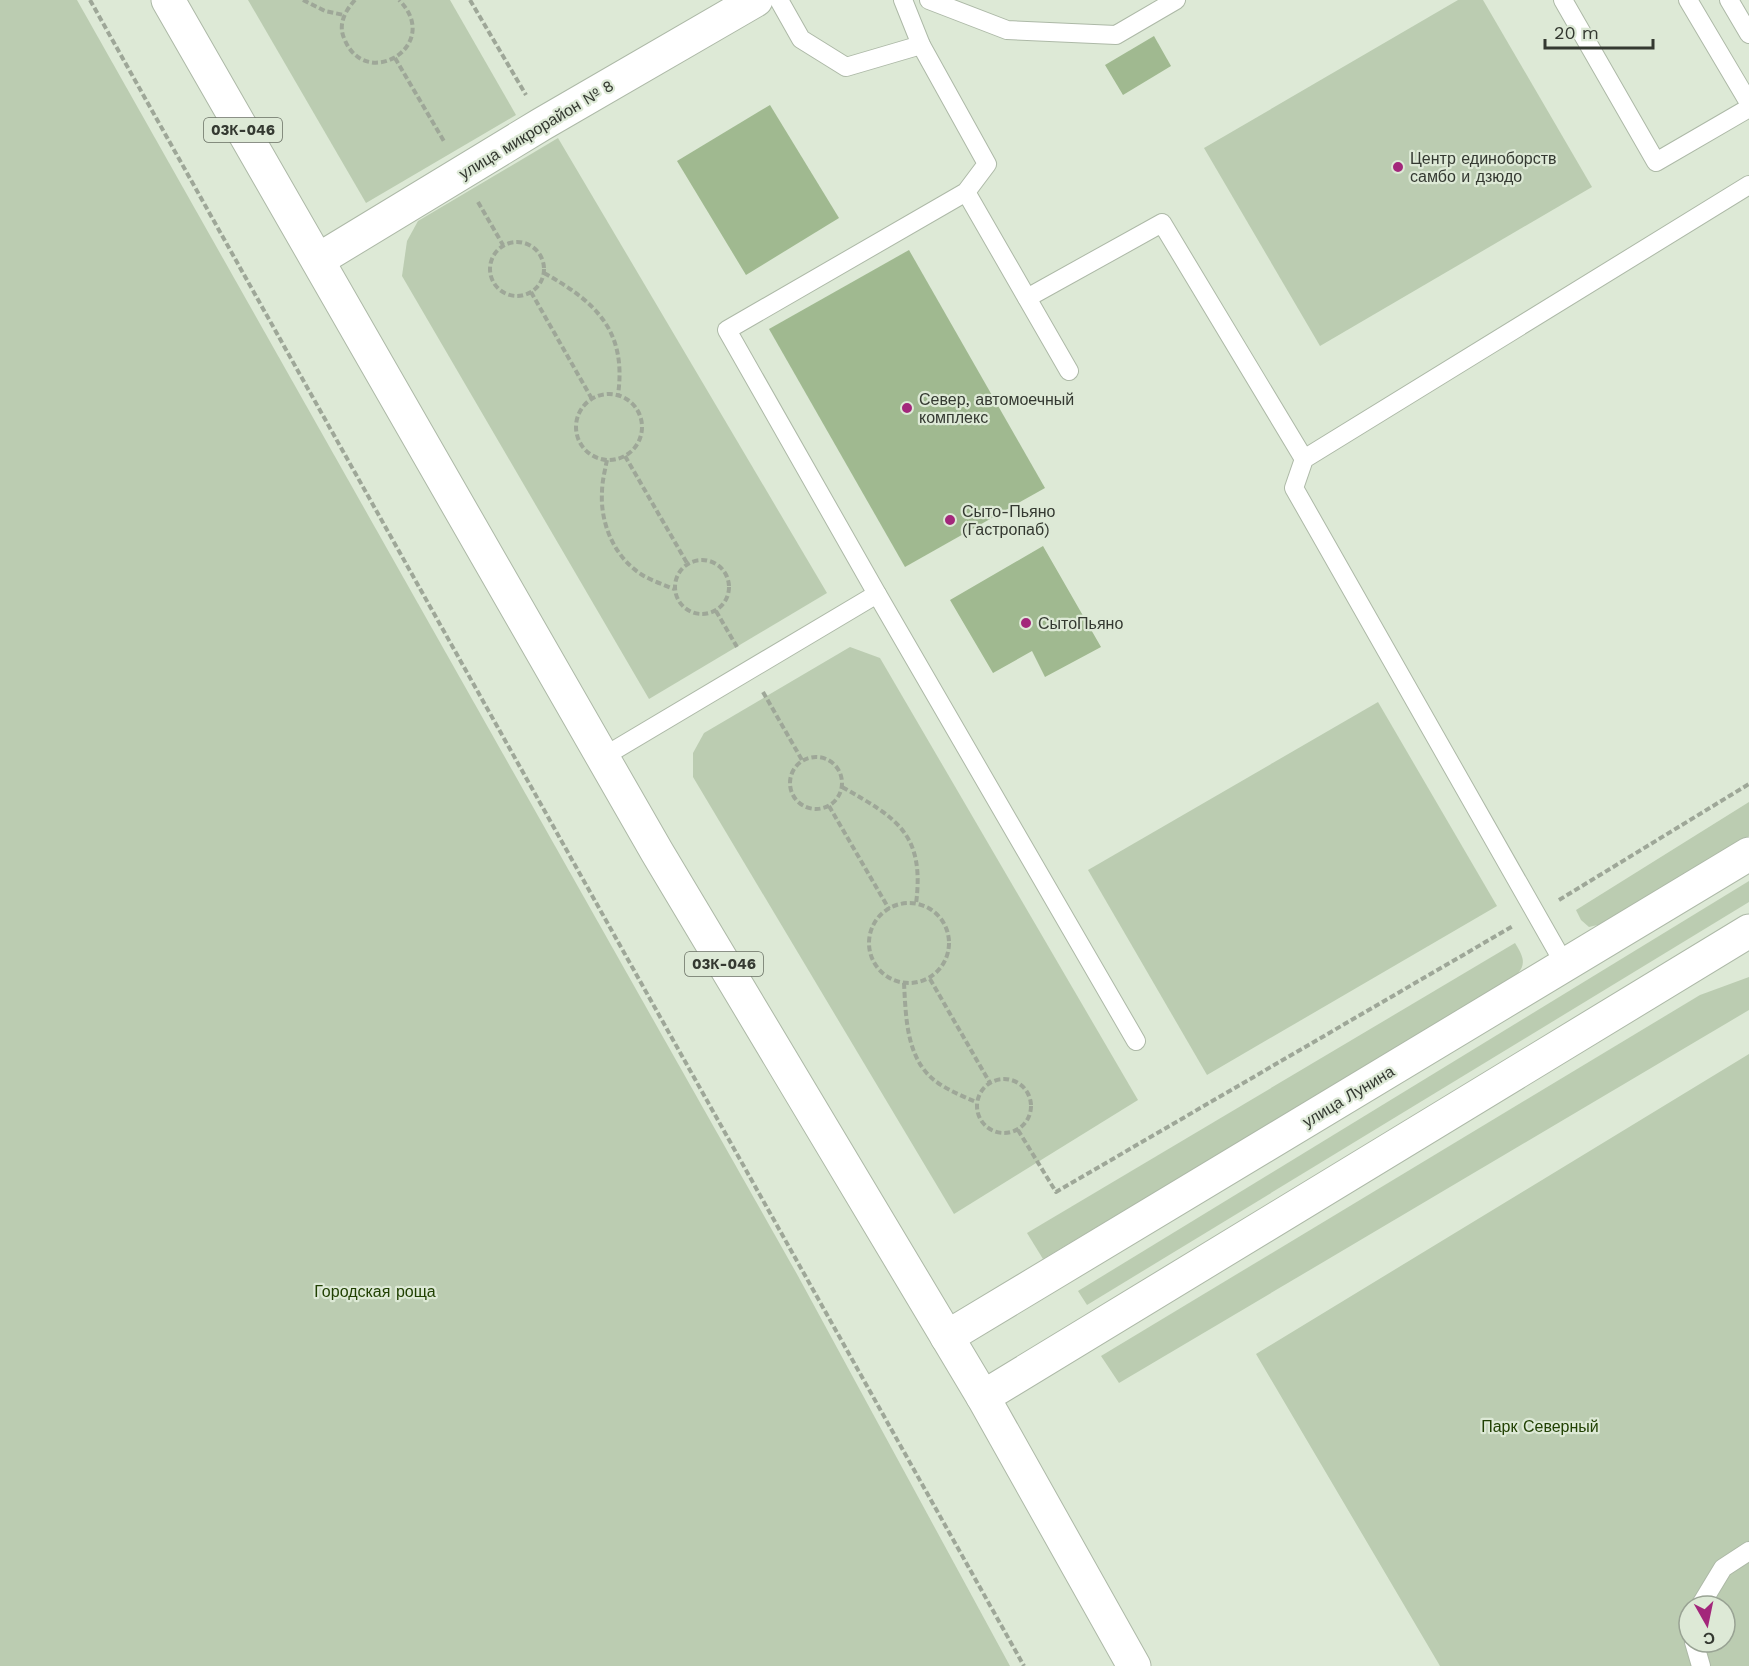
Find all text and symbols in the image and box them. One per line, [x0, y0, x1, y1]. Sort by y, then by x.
scale bar [1545, 12, 1653, 50]
text: 20 m [1554, 22, 1599, 43]
street label: улица микрорайон № 8 [456, 76, 617, 183]
road number: 03К-046 [204, 118, 282, 142]
place label: Центр единоборств самбо и дзюдо [1410, 149, 1557, 186]
marker: Центр единоборств самбо и дзюдо [1391, 160, 1405, 174]
place label: Север, автомоечный комплекс [919, 390, 1074, 427]
marker: Север, автомоечный комплекс [900, 401, 914, 415]
place label: Сыто-Пьяно (Гастропаб) [962, 502, 1056, 539]
marker: Сыто-Пьяно (Гастропаб) [943, 513, 957, 527]
place label: СытоПьяно [1038, 614, 1123, 633]
marker: СытоПьяно [1019, 616, 1033, 630]
road number: 03К-046 [685, 952, 763, 976]
street label: улица Лунина [1299, 1062, 1398, 1131]
park label: Городская роща [314, 1282, 436, 1301]
park label: Парк Северный [1481, 1417, 1599, 1436]
north arrow [1677, 1594, 1737, 1654]
text: С [1702, 1628, 1716, 1649]

